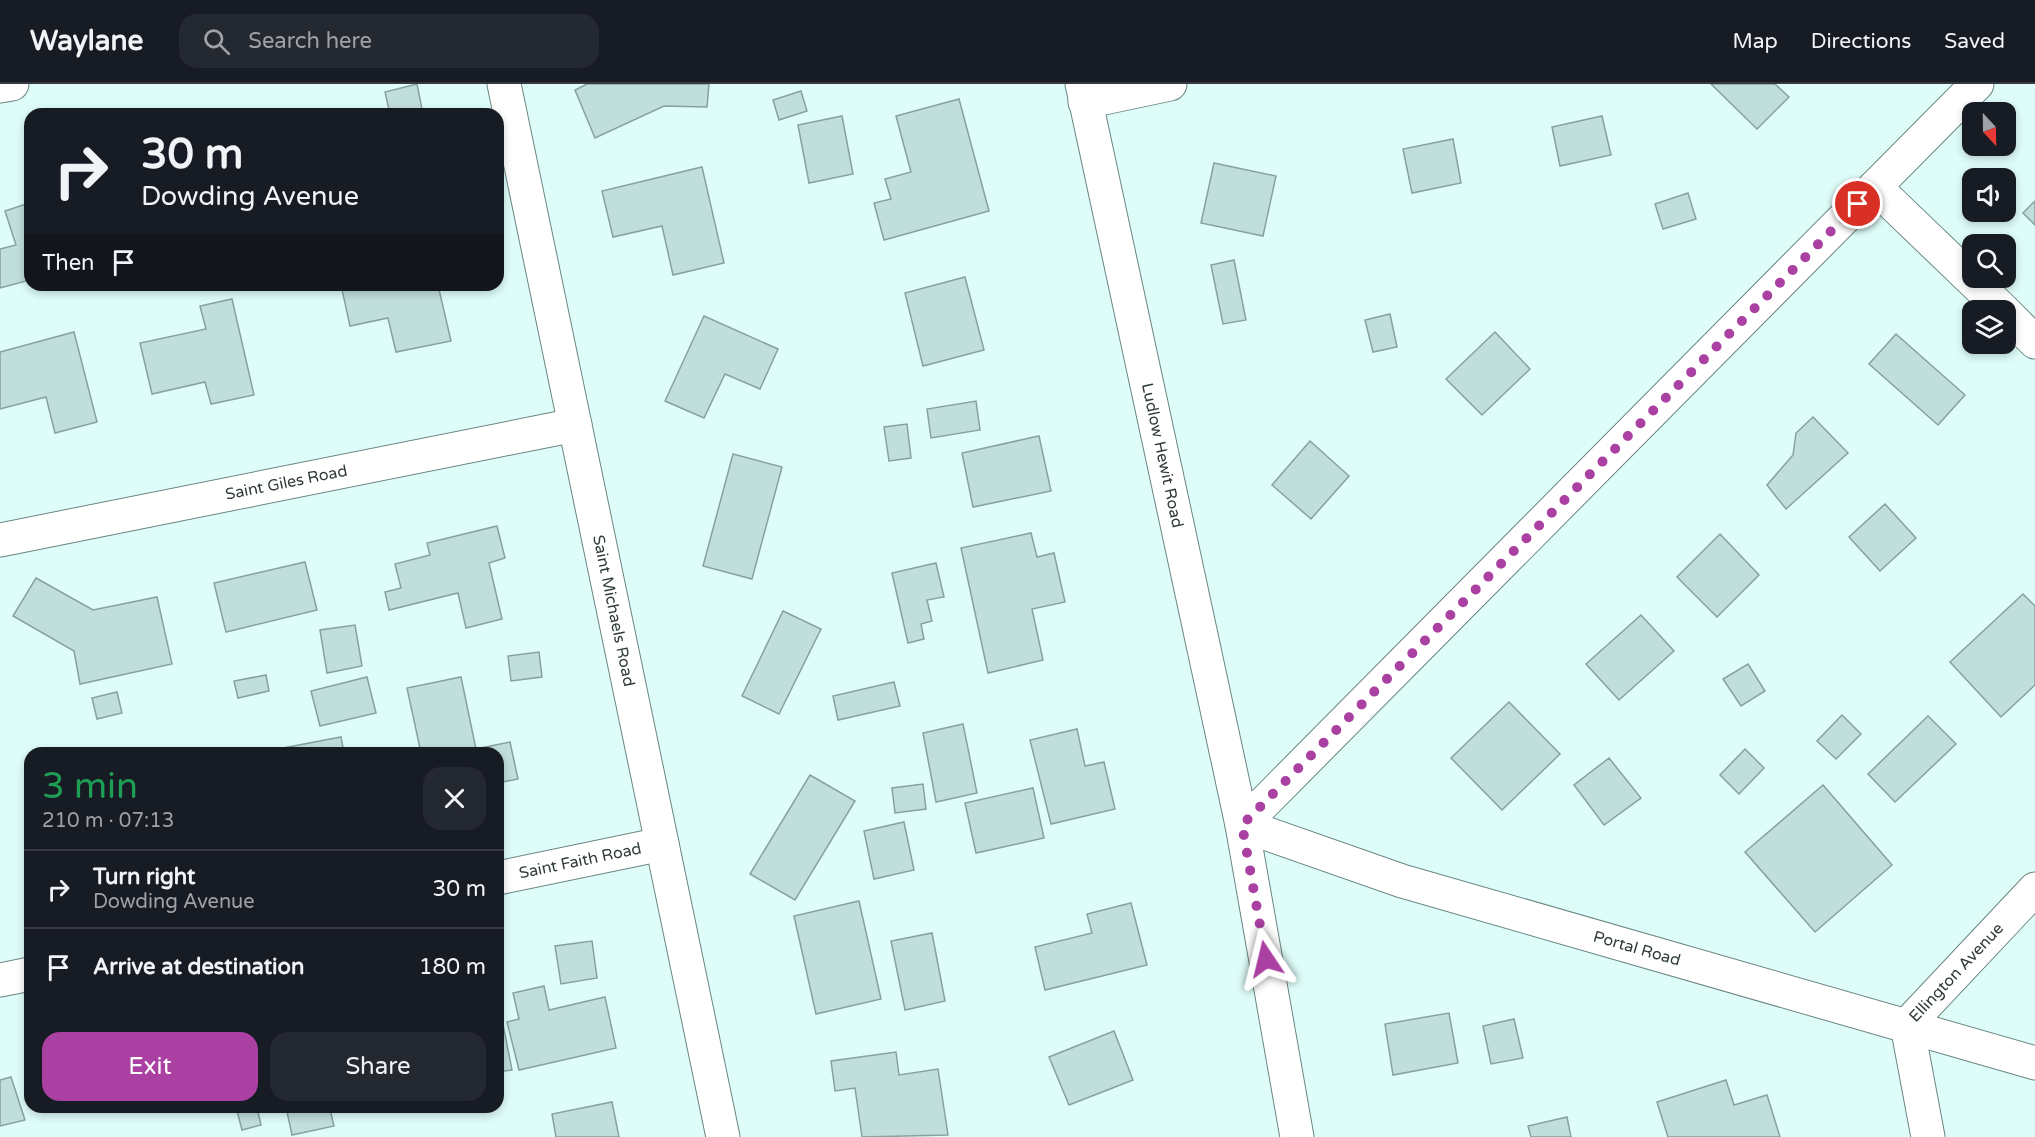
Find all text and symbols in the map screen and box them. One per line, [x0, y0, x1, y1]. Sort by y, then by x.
search box [179, 14, 599, 68]
text: Waylane [30, 24, 143, 58]
icon: search [200, 25, 233, 58]
text: Search here [248, 28, 372, 54]
text: Map [1732, 29, 1778, 54]
text: Directions [1811, 29, 1911, 54]
text: Saved [1944, 29, 2005, 54]
north arrow [1962, 102, 2016, 156]
map controls [1962, 102, 2016, 354]
text: 30 m [141, 129, 243, 180]
icon: right [42, 132, 120, 210]
button: sound [1962, 168, 2016, 222]
pin [1832, 178, 1883, 229]
text: Dowding Avenue [141, 180, 359, 213]
icon: arrive [1841, 187, 1874, 220]
button: search [1962, 234, 2016, 288]
icon: arrive [107, 246, 140, 279]
text: Then [42, 250, 95, 276]
button: layers [1962, 300, 2016, 354]
street label: Ludlow Hewit Road [1137, 381, 1188, 530]
street label: Saint Giles Road [224, 461, 349, 505]
street label: Saint Michaels Road [588, 533, 639, 688]
text: 3 min [42, 765, 138, 808]
button: close [423, 767, 486, 830]
text: 210 m · 07:13 [42, 809, 174, 833]
street label: Saint Faith Road [517, 839, 643, 883]
text: Turn right [93, 864, 195, 890]
icon: right [42, 873, 75, 906]
text: 30 m [432, 876, 486, 902]
text: Dowding Avenue [93, 890, 255, 914]
street label: Ellington Avenue [1905, 919, 2008, 1026]
street label: Portal Road [1591, 926, 1683, 971]
position arrow [1234, 927, 1298, 991]
icon: arrive [42, 951, 75, 984]
text: Arrive at destination [93, 954, 304, 980]
text: 180 m [419, 954, 486, 980]
button: Exit [42, 1032, 258, 1101]
button: Share [270, 1032, 486, 1101]

